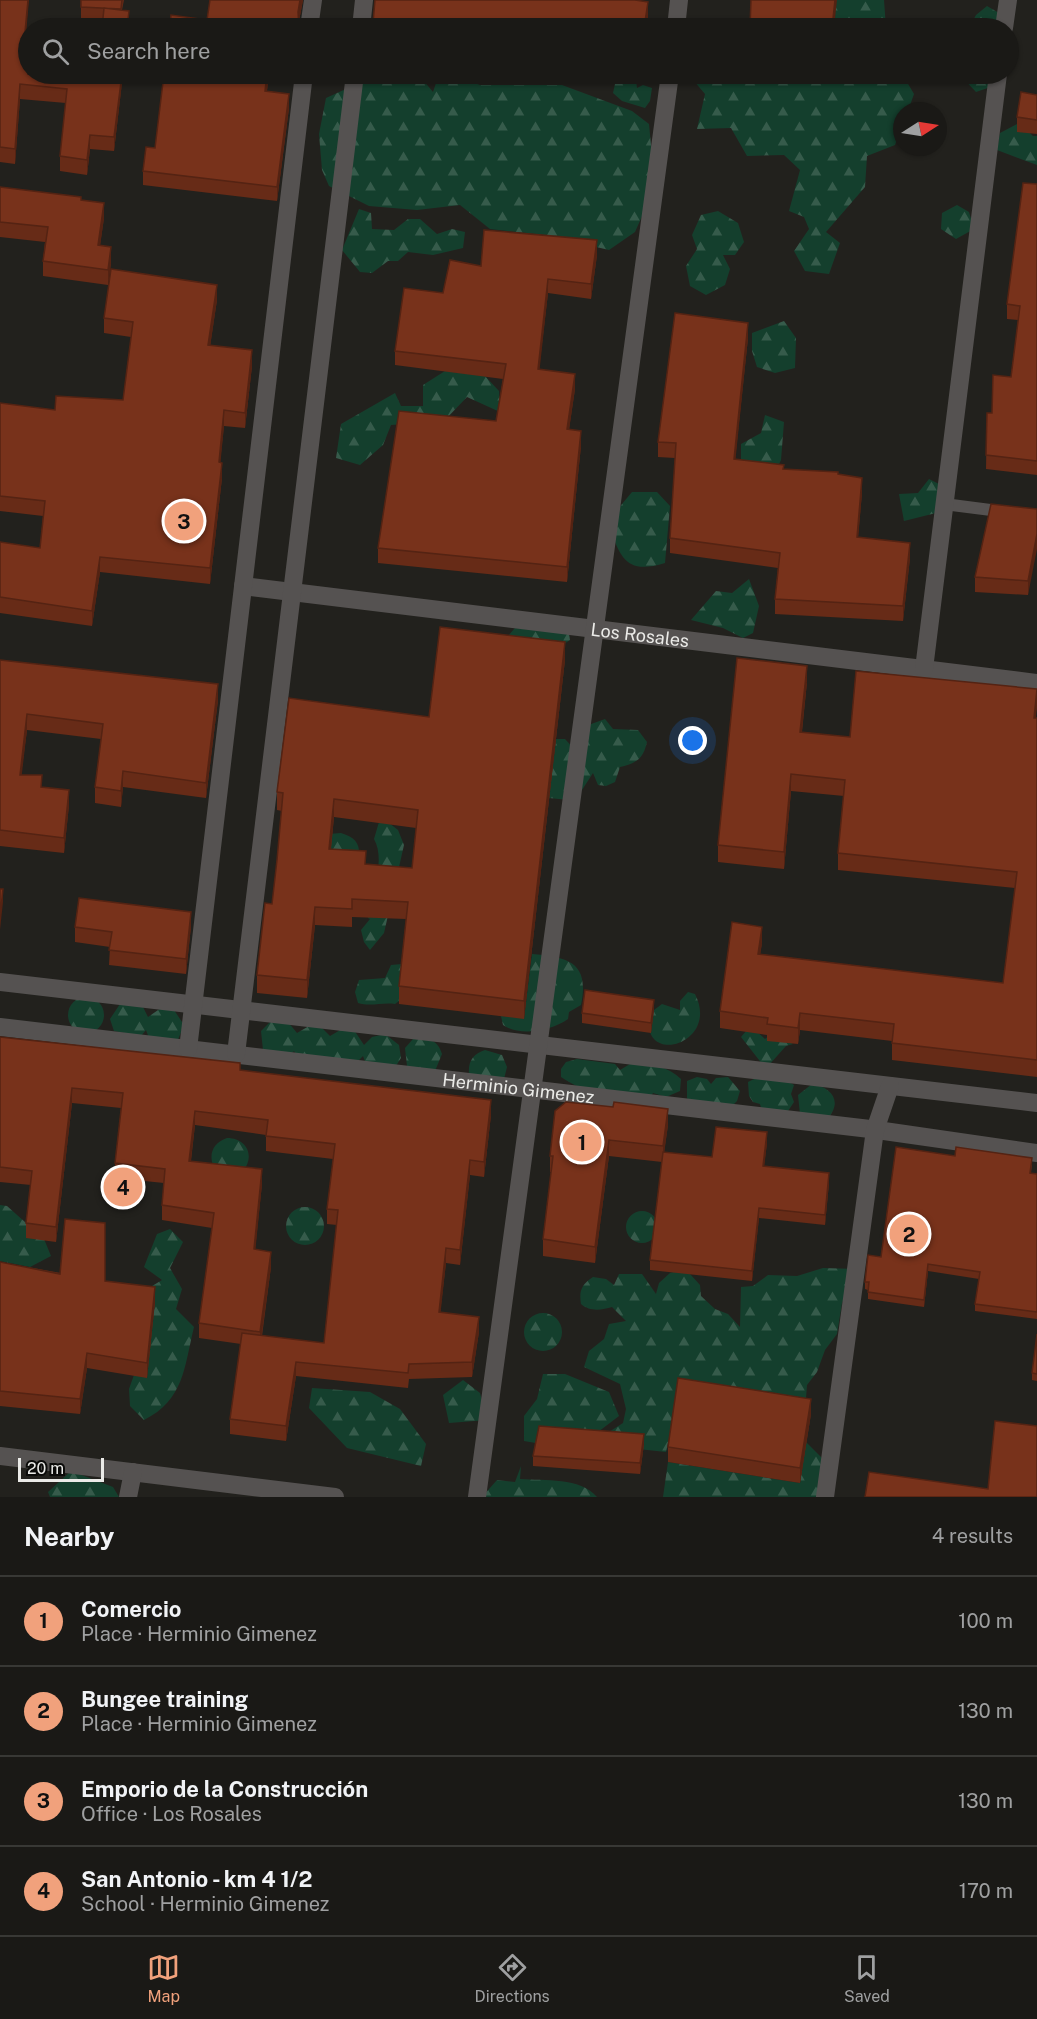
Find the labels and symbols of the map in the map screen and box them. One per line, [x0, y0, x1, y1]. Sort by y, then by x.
north arrow [893, 102, 947, 156]
pin: 3 [164, 498, 204, 544]
street label: Los Rosales [590, 618, 690, 651]
your location [678, 726, 707, 755]
street label: Herminio Gimenez [441, 1068, 596, 1107]
pin: 1 [562, 1120, 602, 1164]
pin: 4 [104, 1164, 142, 1210]
pin: 2 [890, 1212, 928, 1256]
scale bar [18, 1455, 104, 1482]

